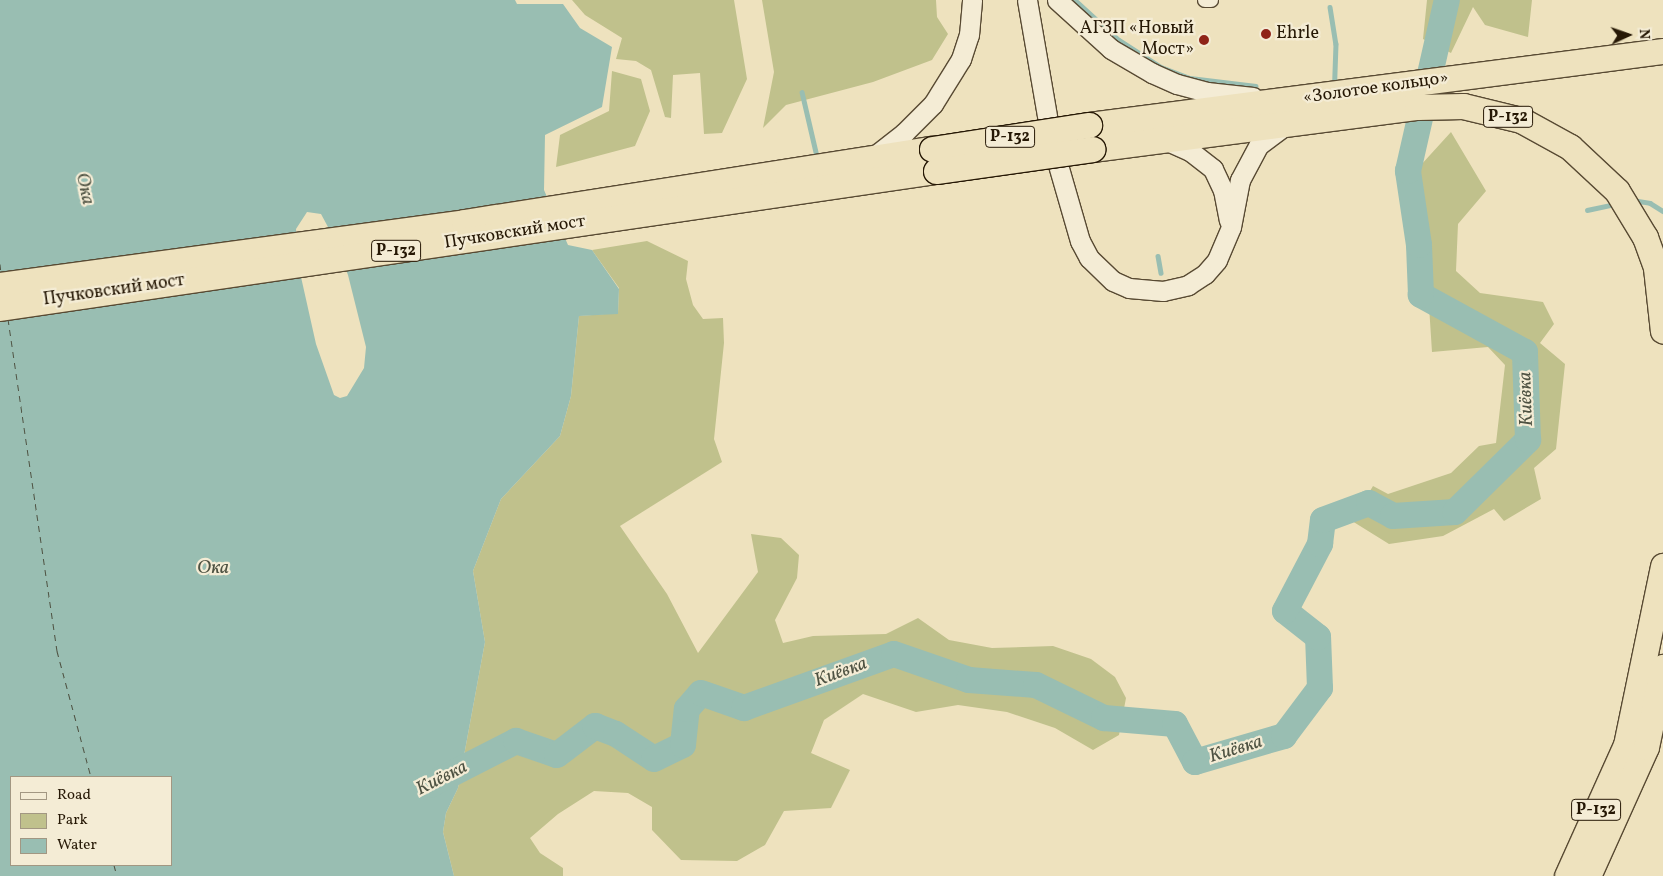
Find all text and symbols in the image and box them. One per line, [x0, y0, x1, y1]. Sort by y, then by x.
north arrow [1603, 10, 1653, 60]
place label: АГЗП «Новый Мост» [1079, 19, 1194, 62]
place label: Ehrle [1276, 23, 1319, 45]
marker: Ehrle [1260, 28, 1272, 40]
text: N [1634, 29, 1653, 40]
marker: АГЗП «Новый Мост» [1198, 34, 1210, 46]
street label: «Золотое кольцо» [1302, 68, 1450, 110]
road number: Р-132 [1483, 104, 1533, 130]
road number: Р-132 [985, 124, 1035, 150]
water label: Ока [70, 171, 98, 207]
street label: Пучковский мост [443, 211, 587, 255]
road number: Р-132 [371, 238, 421, 264]
street label: Пучковский мост [42, 270, 186, 312]
water label: Киёвка [1515, 371, 1539, 427]
water label: Ока [197, 558, 229, 580]
water label: Киёвка [811, 653, 871, 693]
water label: Киёвка [1207, 731, 1265, 769]
water label: Киёвка [412, 756, 472, 802]
legend [10, 776, 172, 866]
text: Road [57, 785, 91, 806]
road number: Р-132 [1571, 796, 1621, 824]
text: Park [57, 810, 88, 831]
text: Water [57, 835, 97, 856]

